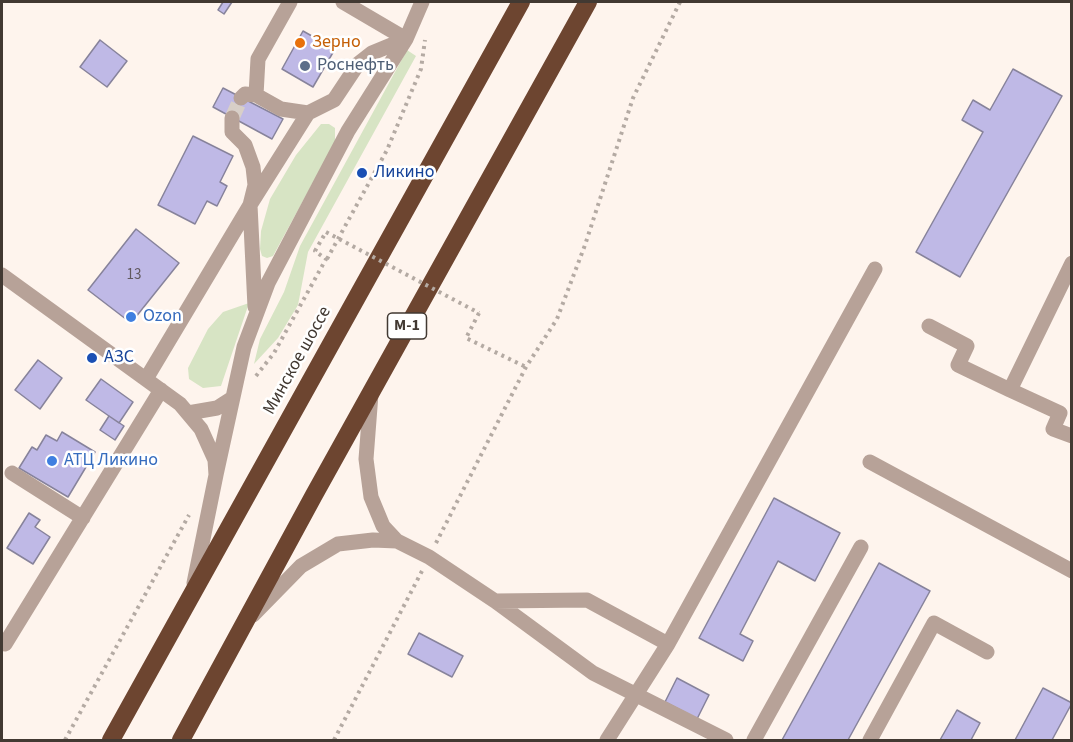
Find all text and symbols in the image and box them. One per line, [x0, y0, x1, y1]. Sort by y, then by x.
place label: Зерно [312, 32, 361, 54]
marker: Зерно [293, 36, 307, 50]
place label: Роснефть [317, 55, 394, 77]
marker: Роснефть [298, 59, 312, 73]
place label: Ликино [374, 162, 434, 184]
marker: Ликино [355, 166, 369, 180]
house number: 13 [127, 267, 141, 285]
street label: Минское шоссе [259, 303, 337, 419]
place label: Ozon [143, 306, 182, 328]
marker: Ozon [124, 310, 138, 324]
road number: М-1 [388, 313, 426, 339]
place label: АЗС [104, 347, 134, 369]
marker: АЗС [85, 351, 99, 365]
place label: АТЦ Ликино [64, 450, 158, 472]
marker: АТЦ Ликино [45, 454, 59, 468]

